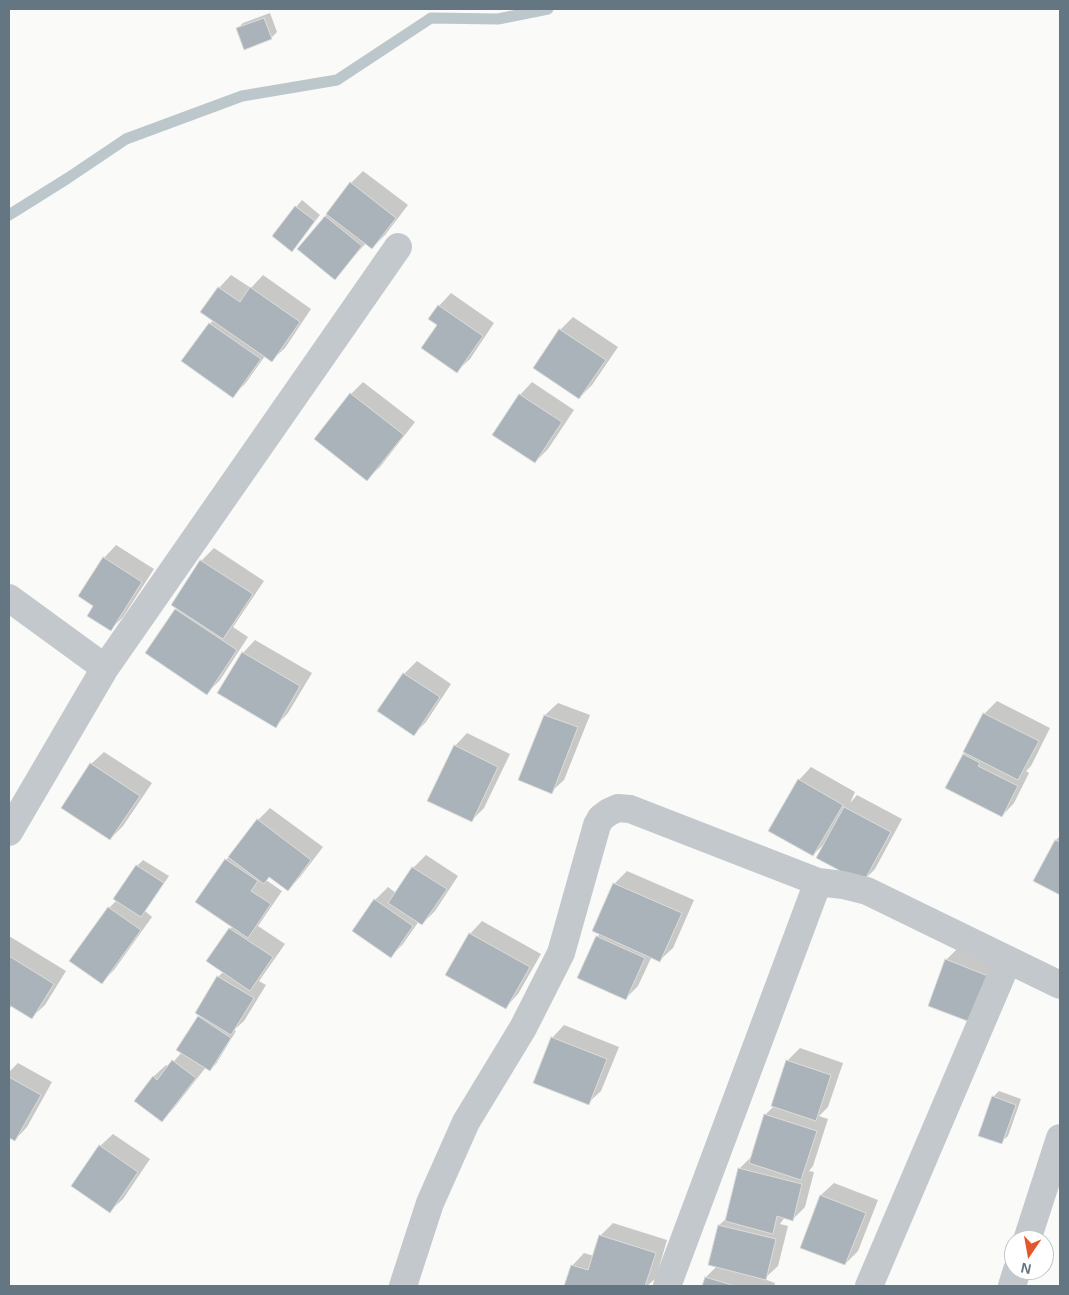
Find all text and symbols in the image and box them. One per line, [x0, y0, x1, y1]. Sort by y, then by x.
north arrow [1004, 1230, 1054, 1280]
text: N [1019, 1260, 1033, 1278]

